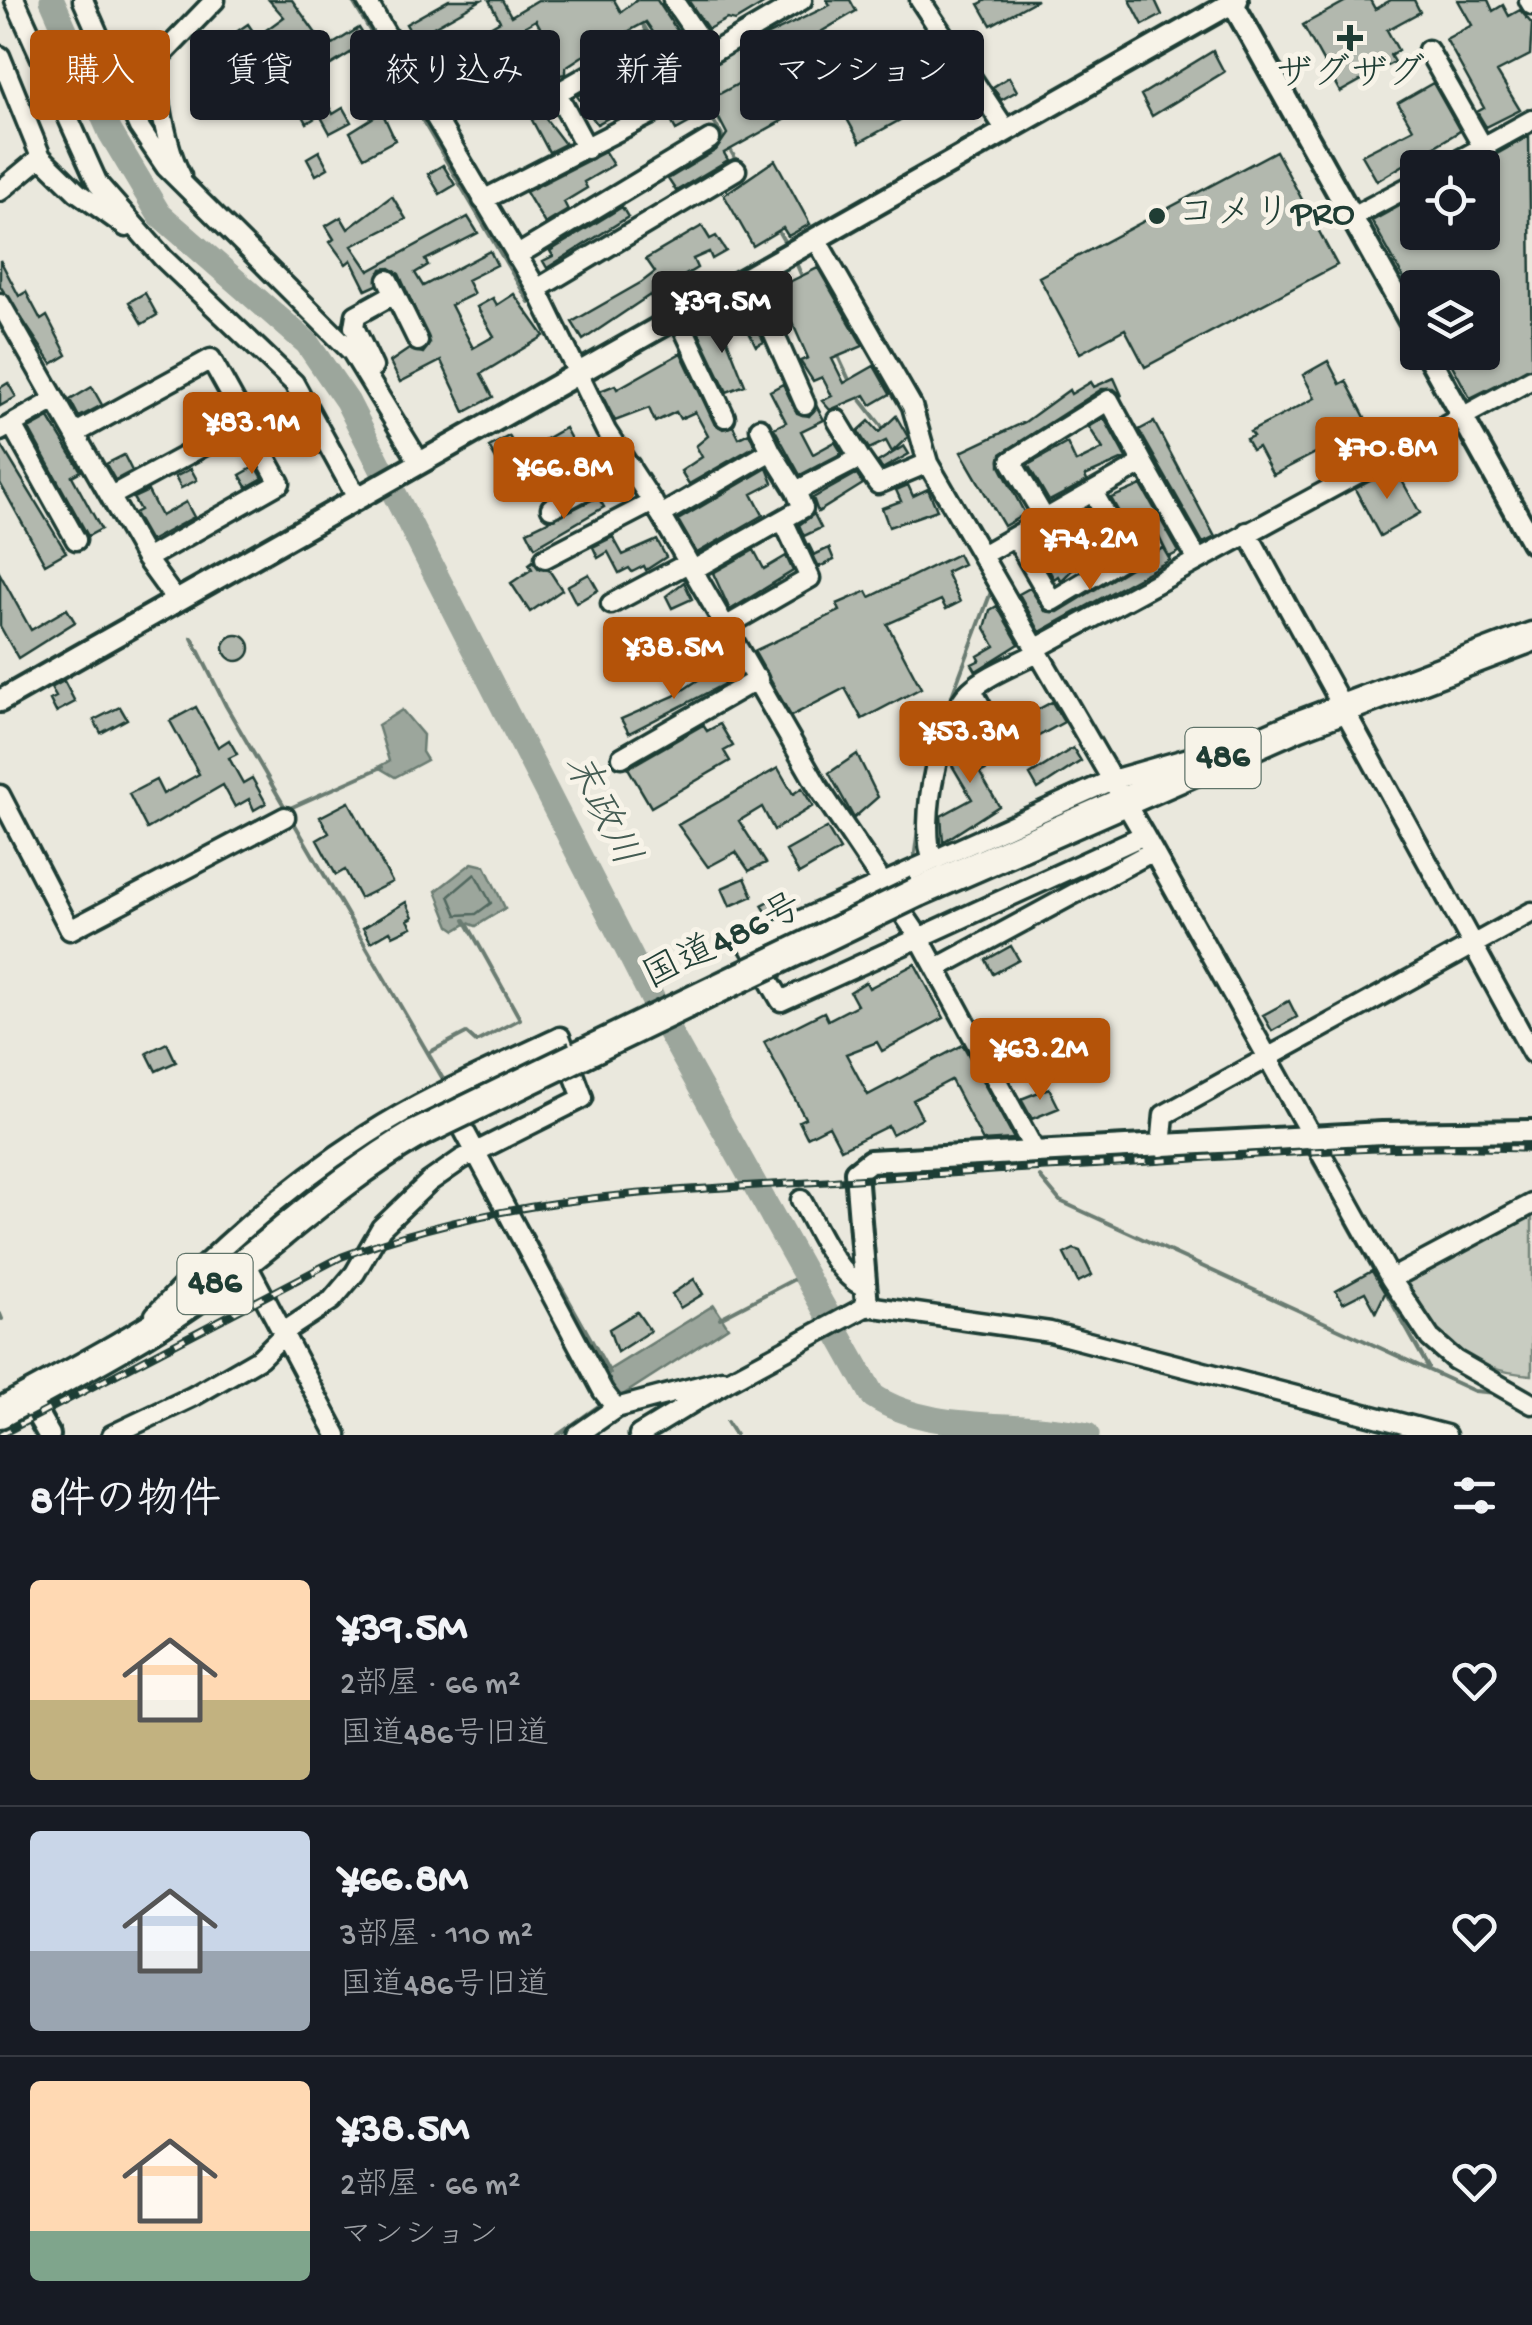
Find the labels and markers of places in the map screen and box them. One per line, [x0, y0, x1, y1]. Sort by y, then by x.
marker: ザグザグ [1339, 27, 1361, 49]
place label: ザグザグ [1275, 53, 1425, 99]
place label: コメリPRO [1177, 194, 1355, 238]
marker: コメリPRO [1146, 205, 1168, 227]
pin: ¥39.5M [641, 271, 803, 356]
pin: ¥83.1M [171, 392, 333, 477]
pin: ¥70.8M [1306, 417, 1468, 502]
pin: ¥66.8M [483, 437, 645, 522]
pin: ¥74.2M [1009, 508, 1171, 593]
pin: ¥38.5M [593, 617, 755, 702]
pin: ¥53.3M [889, 701, 1051, 786]
pin: ¥63.2M [959, 1018, 1121, 1103]

